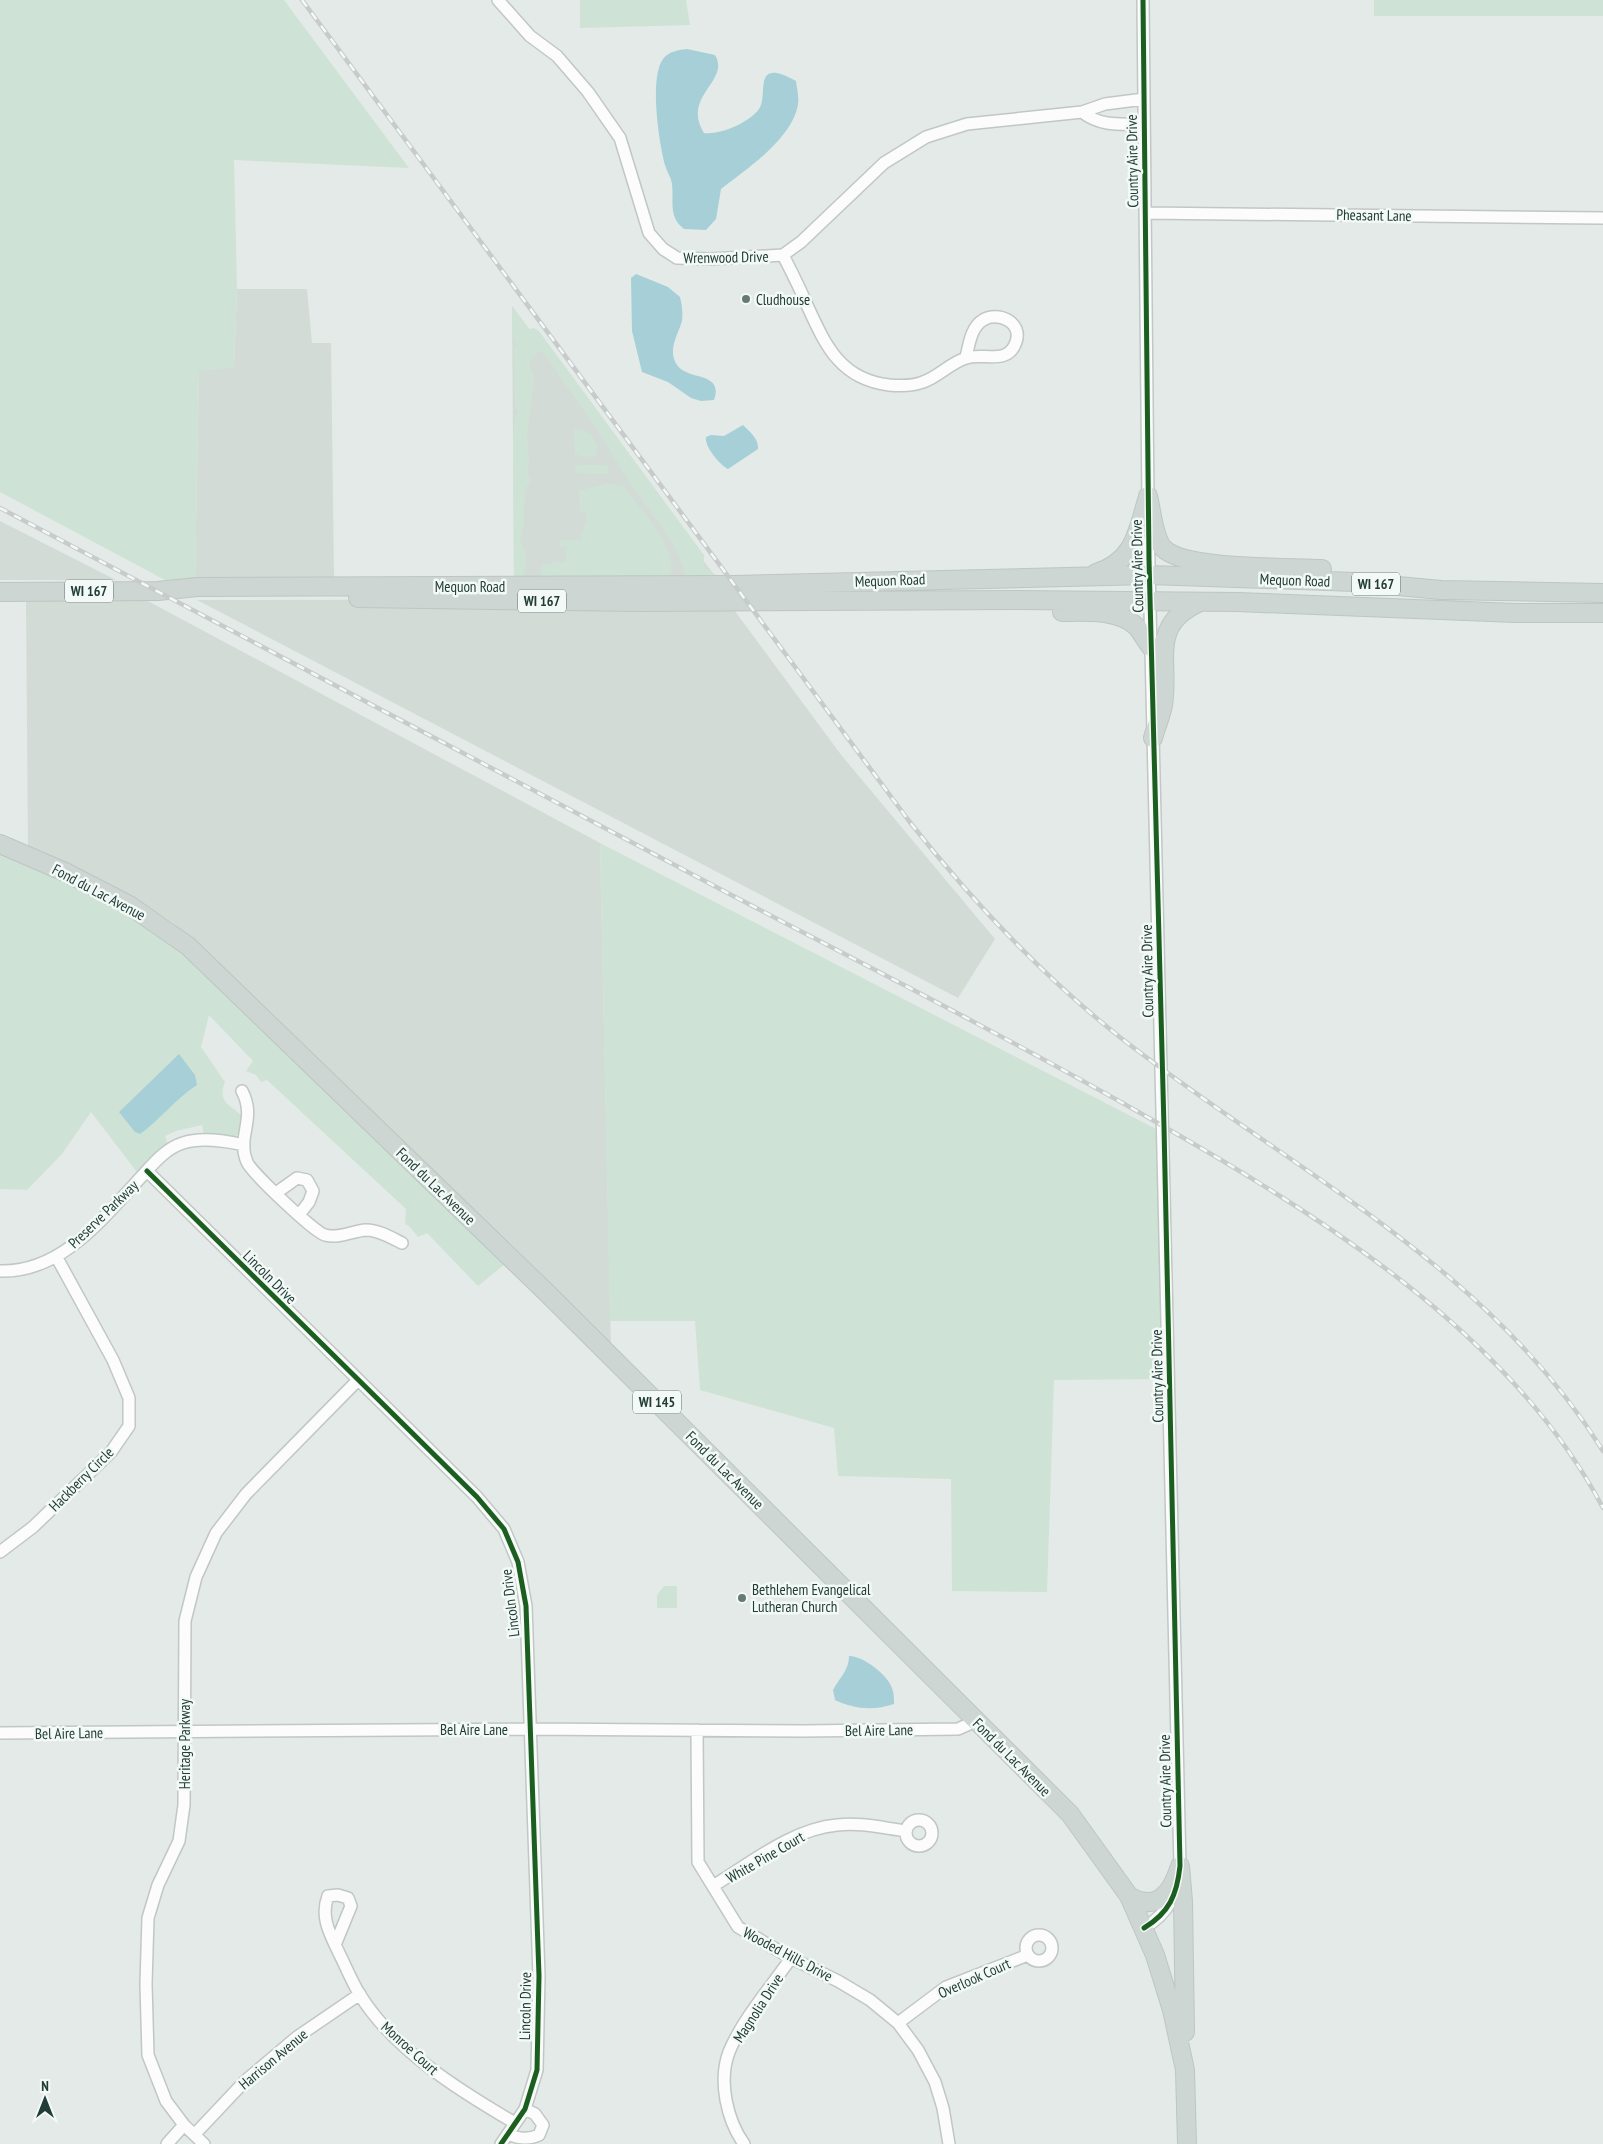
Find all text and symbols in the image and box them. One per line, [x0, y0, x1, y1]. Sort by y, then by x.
street label: Country Aire Drive [1122, 114, 1142, 208]
street label: Pheasant Lane [1336, 205, 1412, 225]
street label: Wrenwood Drive [683, 247, 769, 267]
place label: Cludhouse [756, 290, 810, 309]
marker: Cludhouse [740, 293, 752, 305]
street label: Country Aire Drive [1127, 519, 1147, 613]
street label: Mequon Road [854, 569, 926, 591]
street label: Mequon Road [1259, 569, 1331, 591]
road number: WI 167 [1352, 572, 1400, 596]
street label: Mequon Road [435, 577, 505, 596]
road number: WI 167 [65, 580, 113, 602]
road number: WI 167 [518, 590, 566, 612]
street label: Fond du Lac Avenue [49, 859, 149, 925]
street label: Country Aire Drive [1137, 924, 1157, 1018]
street label: Fond du Lac Avenue [392, 1143, 480, 1229]
street label: Preserve Parkway [64, 1176, 142, 1252]
street label: Lincoln Drive [239, 1246, 301, 1308]
street label: Country Aire Drive [1147, 1329, 1167, 1423]
road number: WI 145 [633, 1390, 681, 1414]
street label: Fond du Lac Avenue [682, 1427, 768, 1513]
street label: Hackberry Circle [45, 1443, 117, 1515]
street label: Lincoln Drive [496, 1568, 524, 1638]
place label: Bethlehem Evangelical Lutheran Church [752, 1580, 871, 1616]
marker: Bethlehem Evangelical Lutheran Church [736, 1592, 748, 1604]
street label: Heritage Parkway [175, 1698, 194, 1789]
street label: Fond du Lac Avenue [969, 1714, 1055, 1800]
street label: Bel Aire Lane [440, 1720, 508, 1739]
street label: Bel Aire Lane [845, 1720, 913, 1740]
street label: Bel Aire Lane [35, 1723, 103, 1743]
street label: Country Aire Drive [1155, 1734, 1175, 1828]
street label: White Pine Court [722, 1827, 808, 1887]
street label: Wooded Hills Drive [740, 1922, 836, 1986]
street label: Overlook Court [935, 1954, 1013, 2002]
street label: Magnolia Drive [729, 1970, 787, 2046]
street label: Lincoln Drive [515, 1972, 535, 2040]
street label: Monroe Court [377, 2017, 443, 2079]
street label: Harrison Avenue [235, 2025, 311, 2093]
north arrow [20, 2074, 70, 2124]
text: N [41, 2077, 49, 2095]

